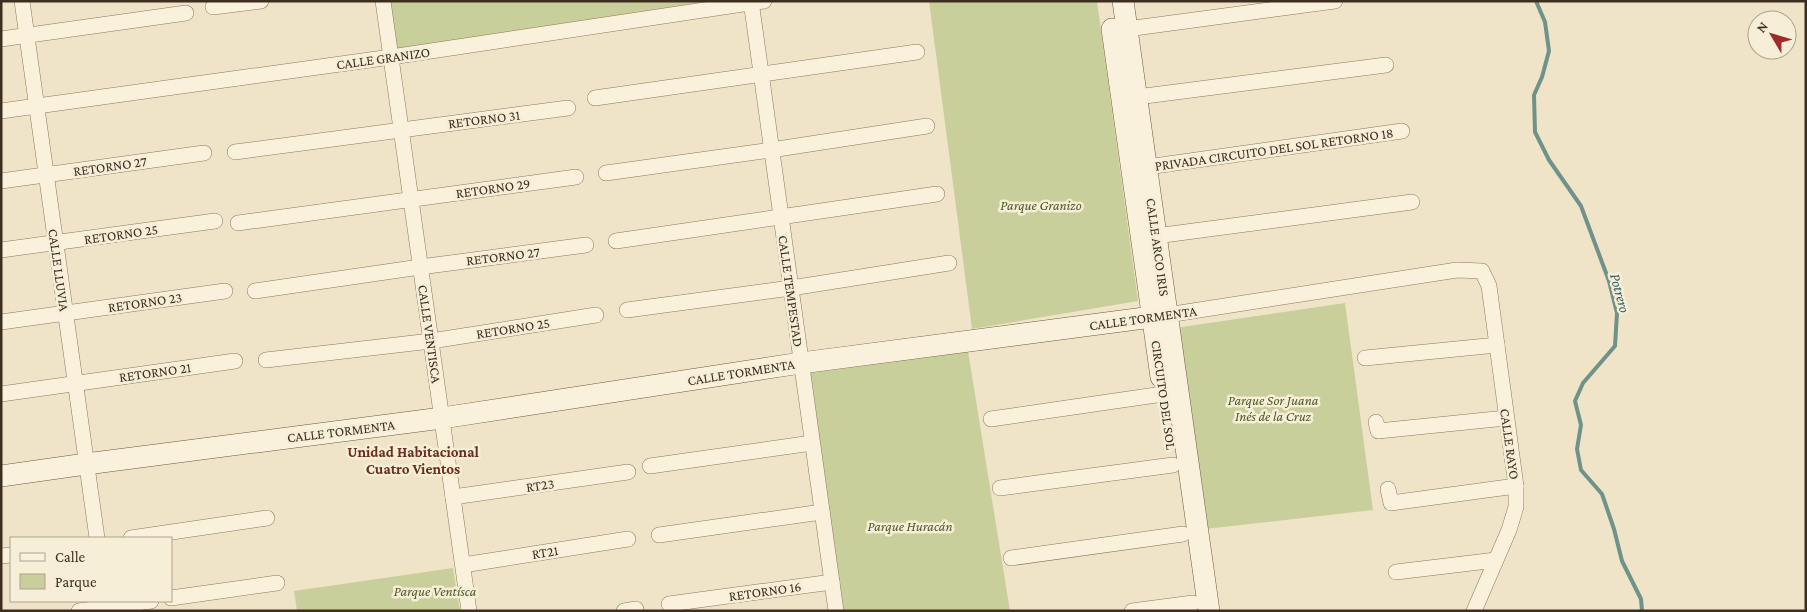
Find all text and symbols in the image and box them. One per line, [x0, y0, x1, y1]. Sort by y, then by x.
north arrow [1747, 10, 1797, 60]
text: N [1753, 18, 1771, 36]
street label: CALLE GRANIZO [335, 44, 431, 72]
street label: RETORNO 31 [447, 107, 521, 131]
street label: PRIVADA CIRCUITO DEL SOL RETORNO 18 [1154, 124, 1394, 174]
street label: RETORNO 27 [72, 153, 148, 179]
street label: RETORNO 29 [455, 175, 531, 201]
park label: Parque Granizo [1000, 197, 1082, 213]
street label: CALLE ARCO IRIS [1143, 197, 1173, 297]
street label: RETORNO 25 [83, 221, 159, 247]
street label: CALLE LLUVIA [45, 228, 73, 312]
street label: CALLE TEMPESTAD [775, 234, 807, 348]
street label: RETORNO 27 [465, 243, 541, 268]
water label: Potrero [1607, 272, 1633, 314]
street label: CALLE VENTISCA [415, 284, 445, 384]
street label: RETORNO 23 [107, 289, 183, 315]
street label: CALLE TORMENTA [1088, 303, 1198, 333]
street label: RETORNO 25 [475, 314, 551, 342]
street label: CIRCUITO DEL SOL [1148, 339, 1180, 451]
street label: CALLE TORMENTA [686, 356, 796, 388]
street label: RETORNO 21 [118, 359, 192, 385]
park label: Parque Sor Juana Inés de la Cruz [1228, 392, 1319, 424]
street label: CALLE RAYO [1497, 408, 1523, 480]
street label: CALLE TORMENTA [286, 416, 396, 446]
district label: Unidad Habitacional Cuatro Vientos [347, 444, 480, 477]
street label: RT23 [525, 475, 555, 495]
park label: Parque Huracán [867, 518, 953, 534]
legend [10, 537, 172, 602]
street label: RT21 [531, 542, 560, 562]
text: Calle [55, 549, 86, 565]
text: Parque [55, 574, 97, 591]
street label: RETORNO 16 [728, 578, 802, 604]
park label: Parque Ventísca [394, 583, 477, 599]

